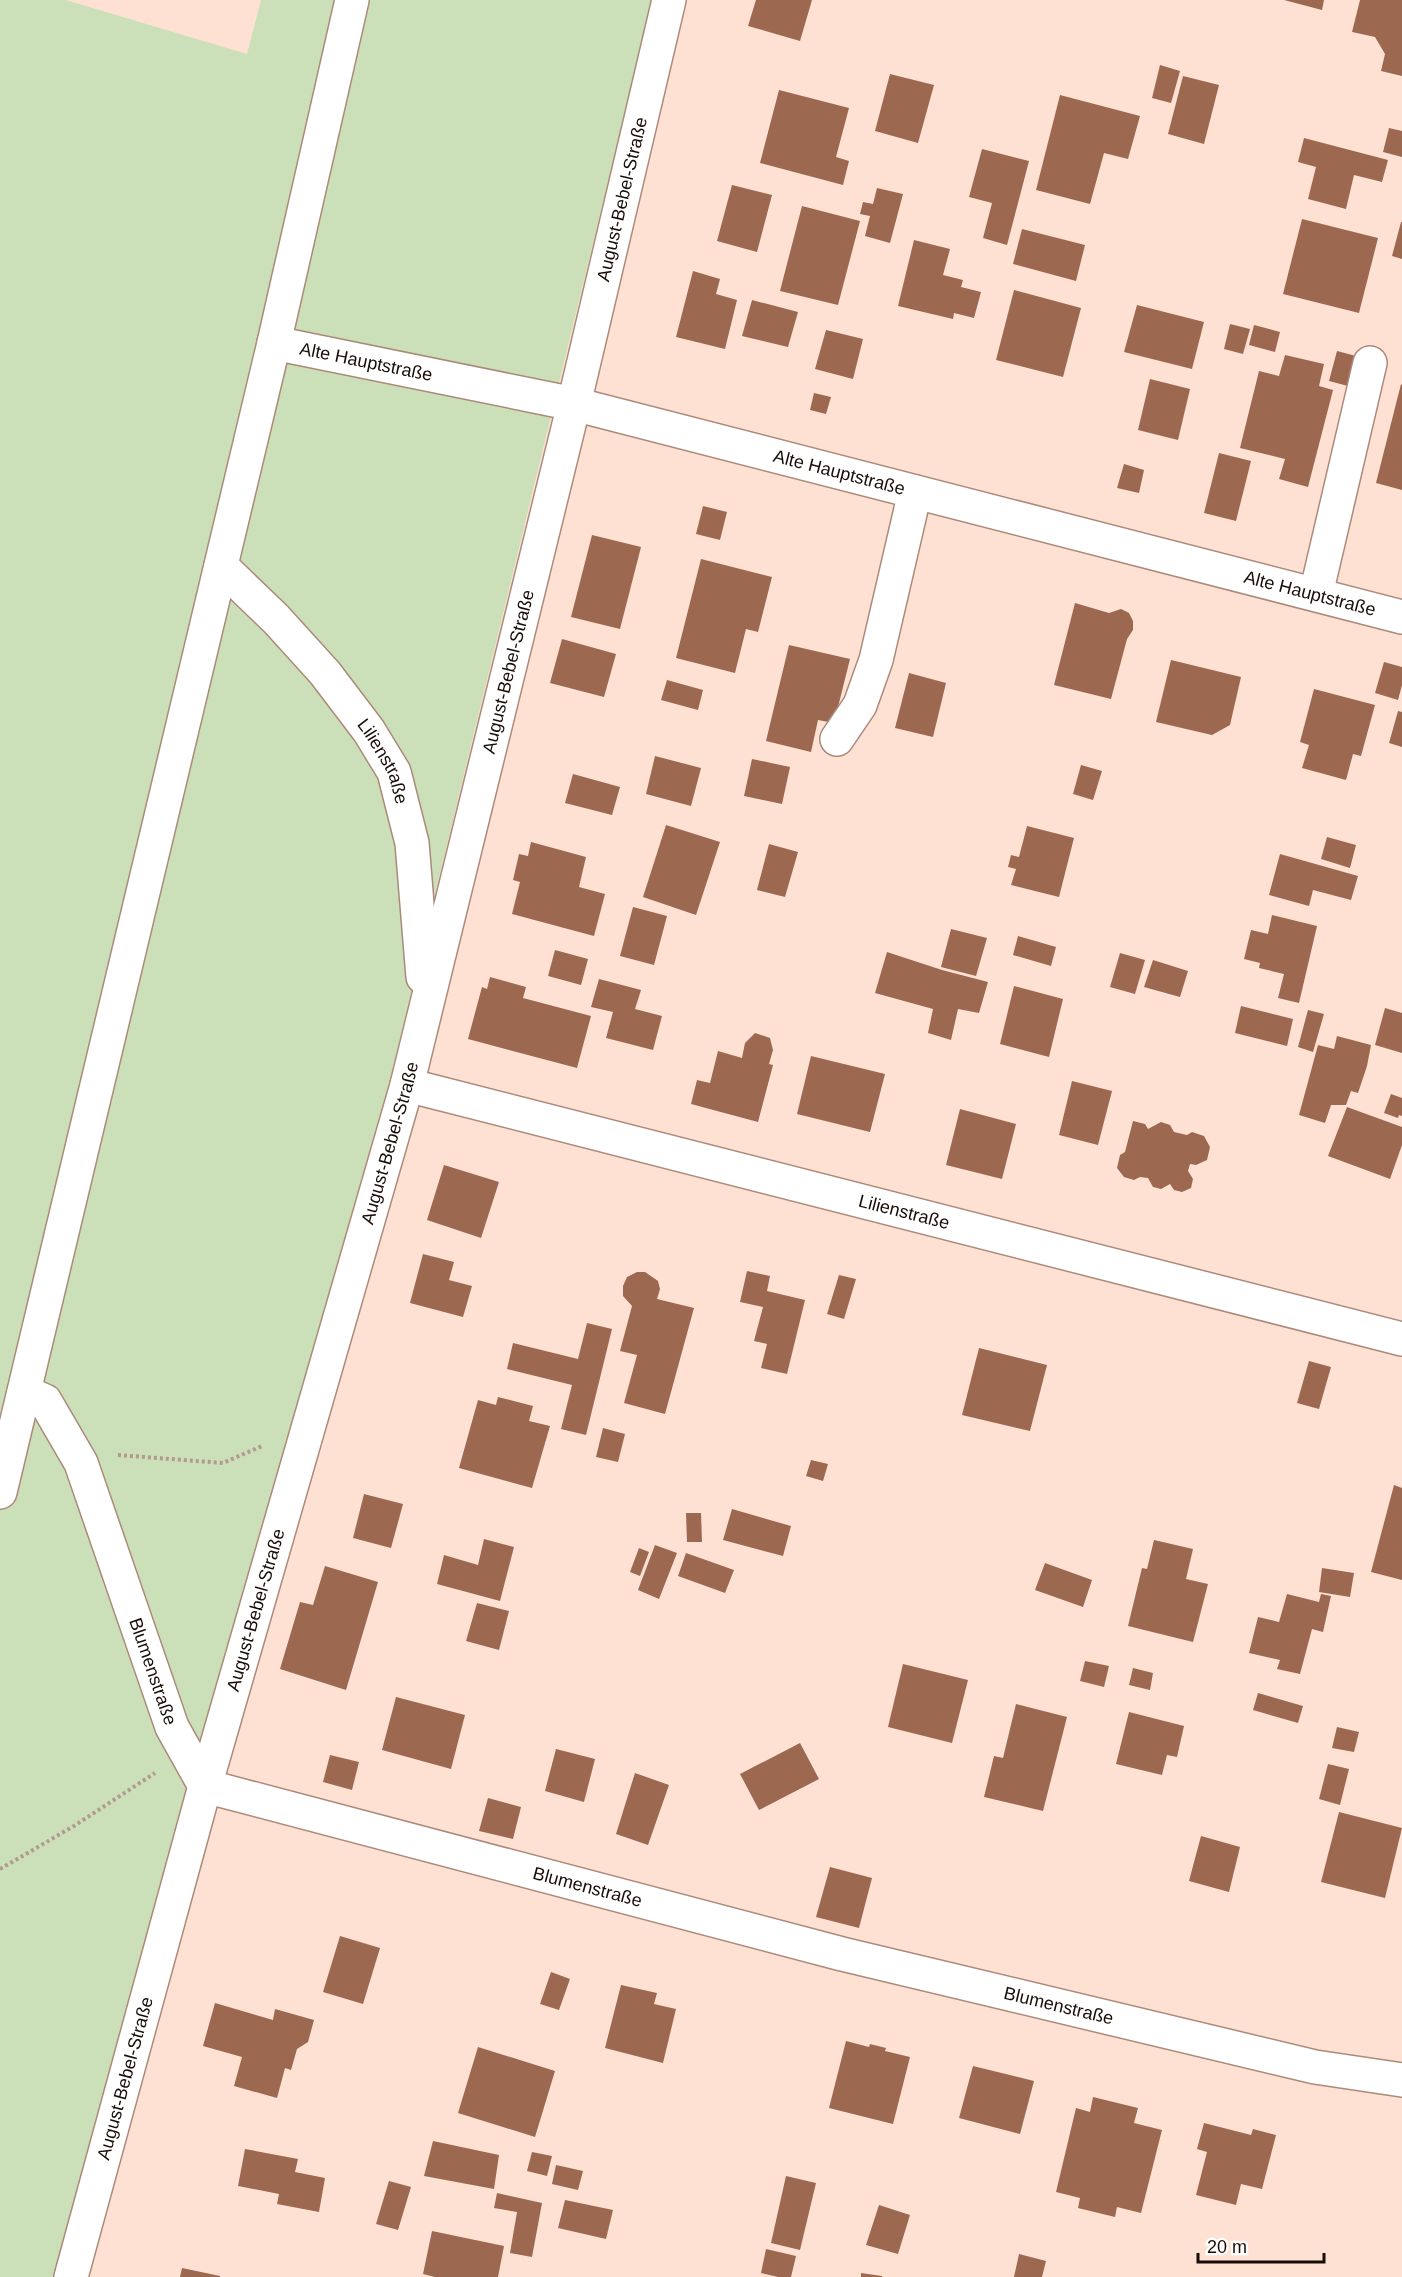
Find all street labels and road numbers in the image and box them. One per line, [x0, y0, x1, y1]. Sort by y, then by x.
street label: August-Bebel-Straße [593, 115, 651, 283]
street label: Alte Hauptstraße [298, 338, 434, 385]
street label: Alte Hauptstraße [771, 446, 907, 499]
street label: Alte Hauptstraße [1242, 567, 1378, 620]
street label: August-Bebel-Straße [479, 588, 538, 756]
street label: Lilienstraße [353, 715, 412, 806]
street label: August-Bebel-Straße [357, 1060, 422, 1227]
street label: Lilienstraße [856, 1191, 952, 1233]
street label: August-Bebel-Straße [223, 1527, 289, 1694]
street label: Blumenstraße [125, 1615, 181, 1728]
street label: Blumenstraße [531, 1863, 644, 1911]
street label: Blumenstraße [1002, 1983, 1116, 2029]
street label: August-Bebel-Straße [93, 1995, 157, 2162]

